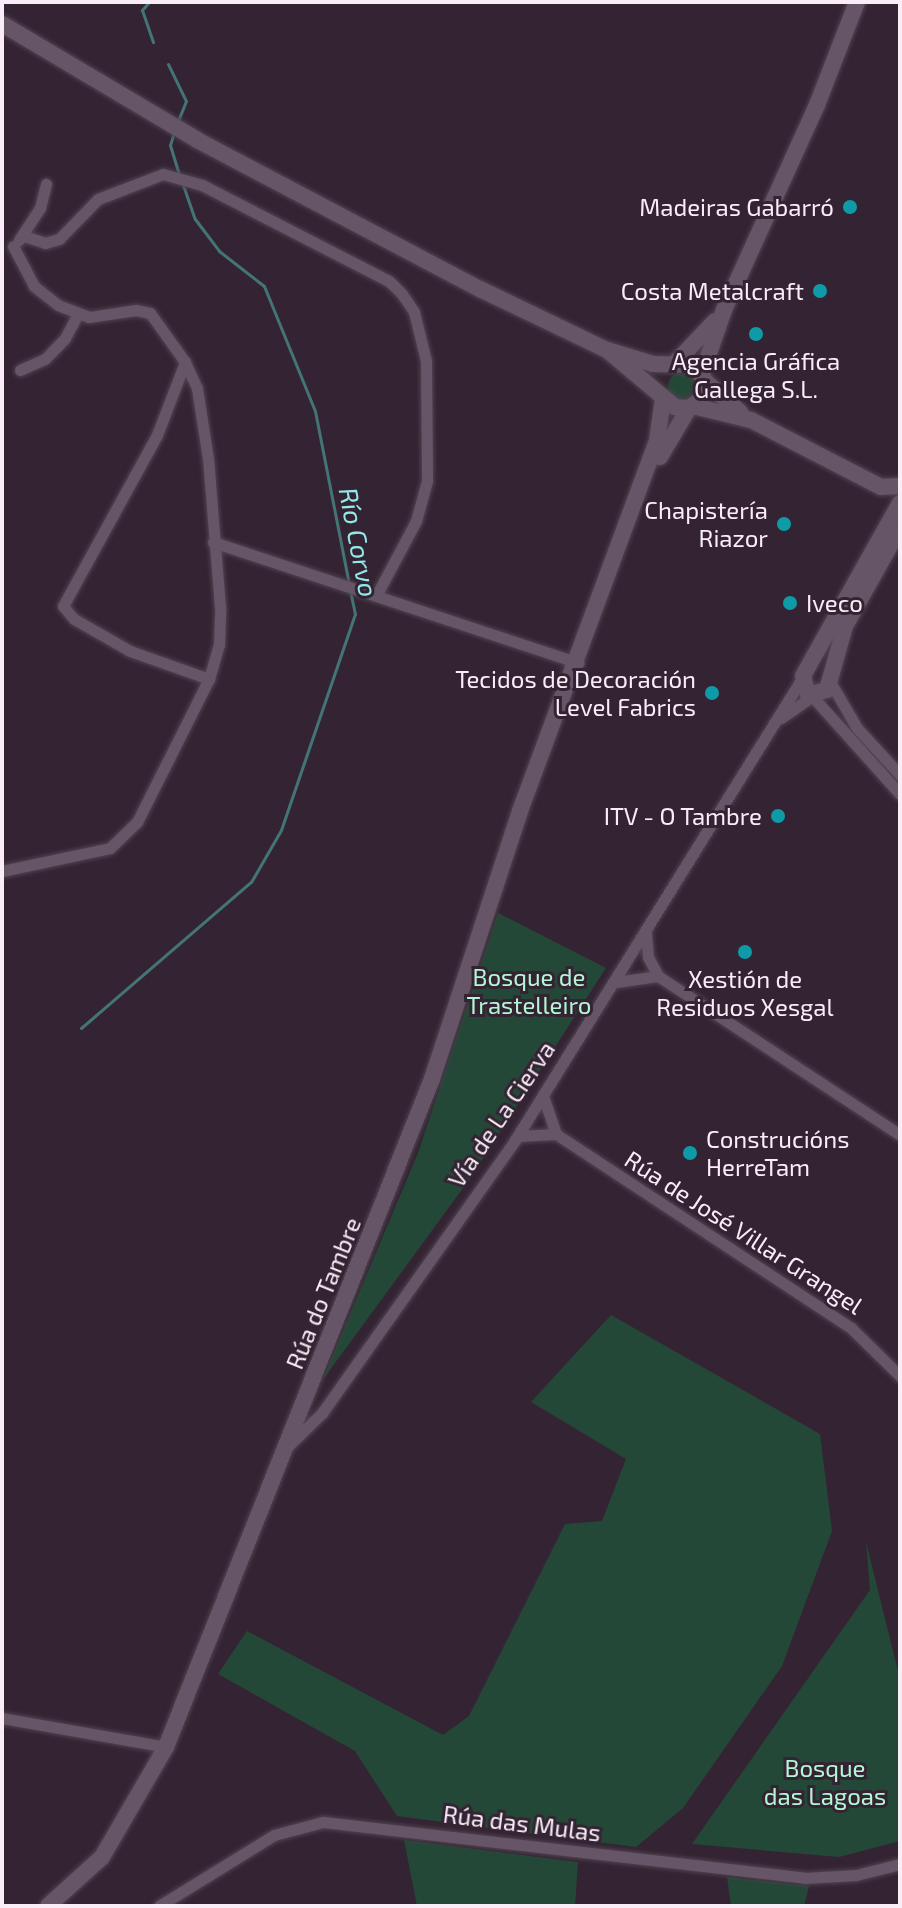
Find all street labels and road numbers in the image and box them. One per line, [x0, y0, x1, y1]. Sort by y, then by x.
street label: Vía de La Cierva [442, 1036, 560, 1192]
street label: Rúa de José Villar Grangel [619, 1144, 869, 1320]
street label: Rúa do Tambre [279, 1213, 367, 1373]
street label: Rúa das Mulas [441, 1799, 603, 1847]

